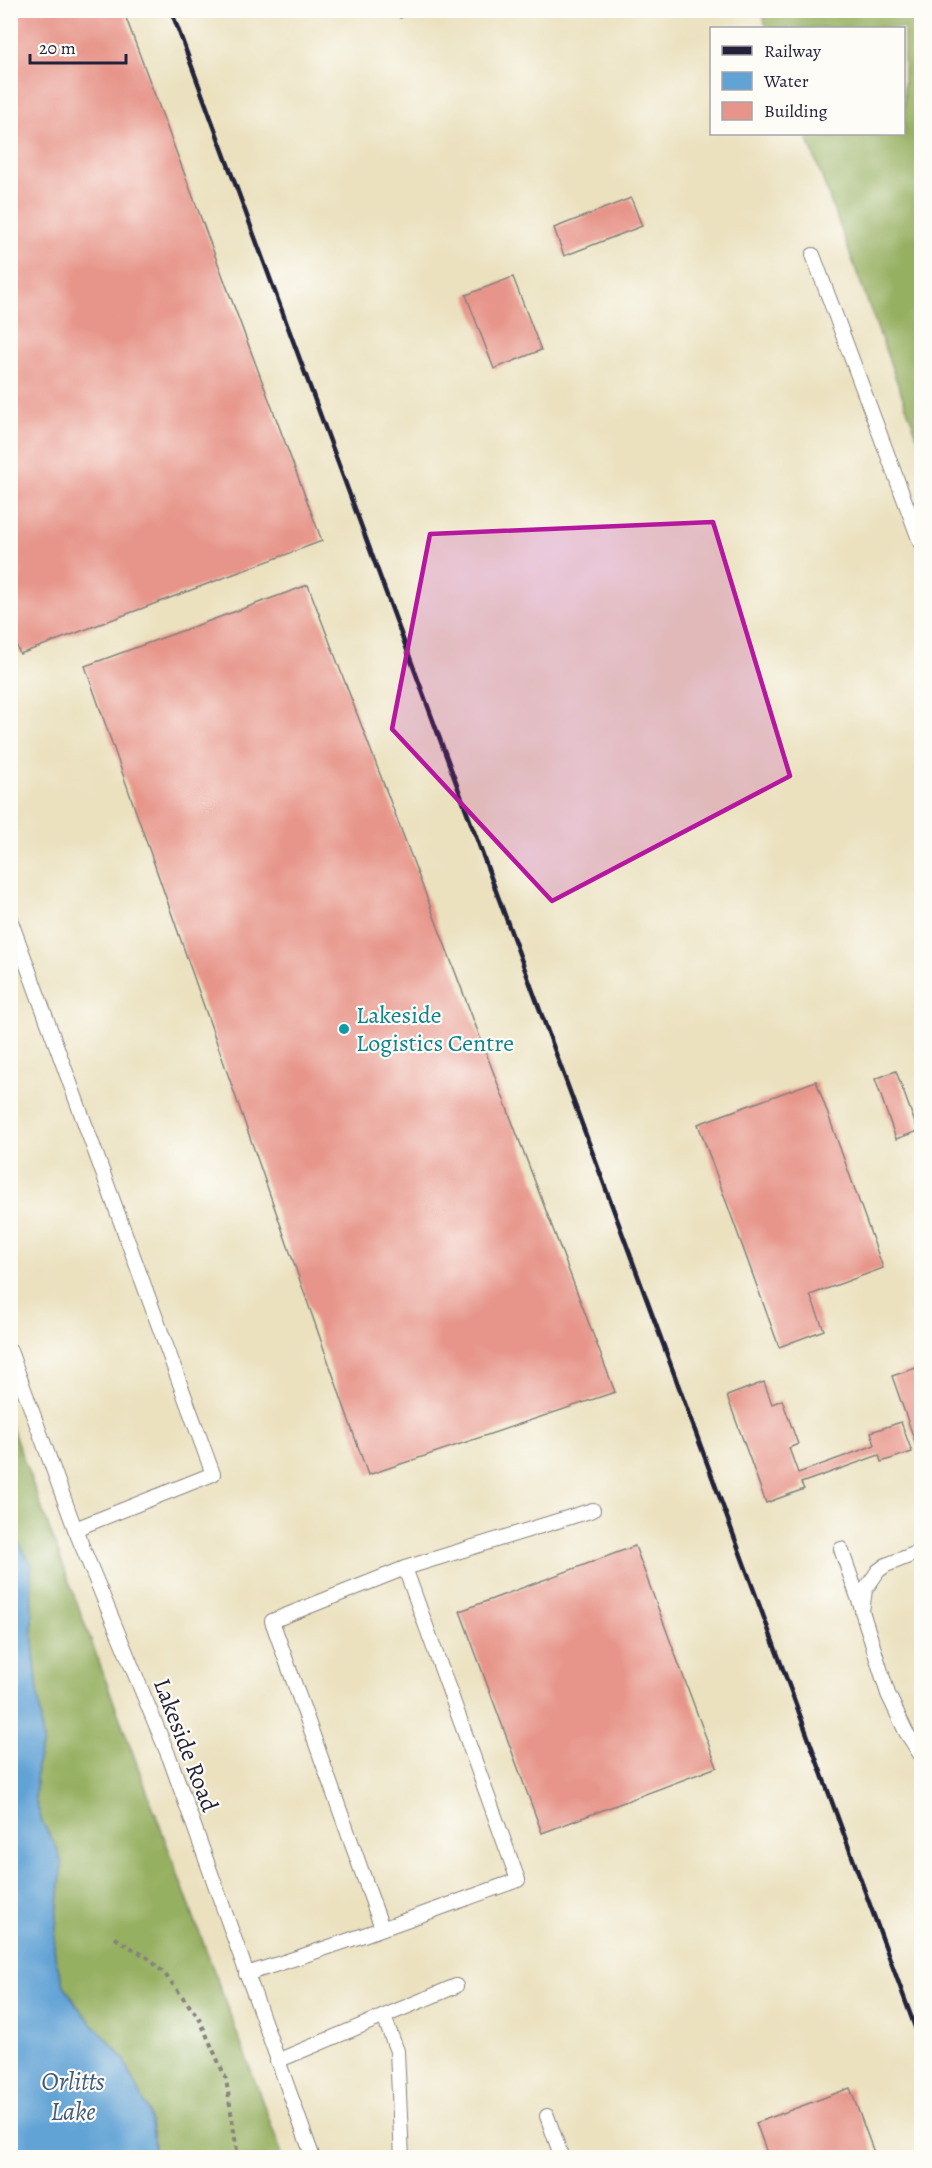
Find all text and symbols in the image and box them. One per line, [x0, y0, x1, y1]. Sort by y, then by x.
scale bar [30, 27, 126, 65]
legend [710, 27, 905, 135]
text: 20 m [39, 36, 76, 60]
text: Railway [764, 39, 822, 63]
text: Water [763, 69, 809, 93]
text: Building [764, 99, 828, 123]
place label: Lakeside Logistics Centre [356, 999, 514, 1059]
marker: Lakeside Logistics Centre [337, 1022, 351, 1036]
street label: Lakeside Road [146, 1674, 226, 1816]
water label: Orlitts Lake [41, 2064, 105, 2129]

